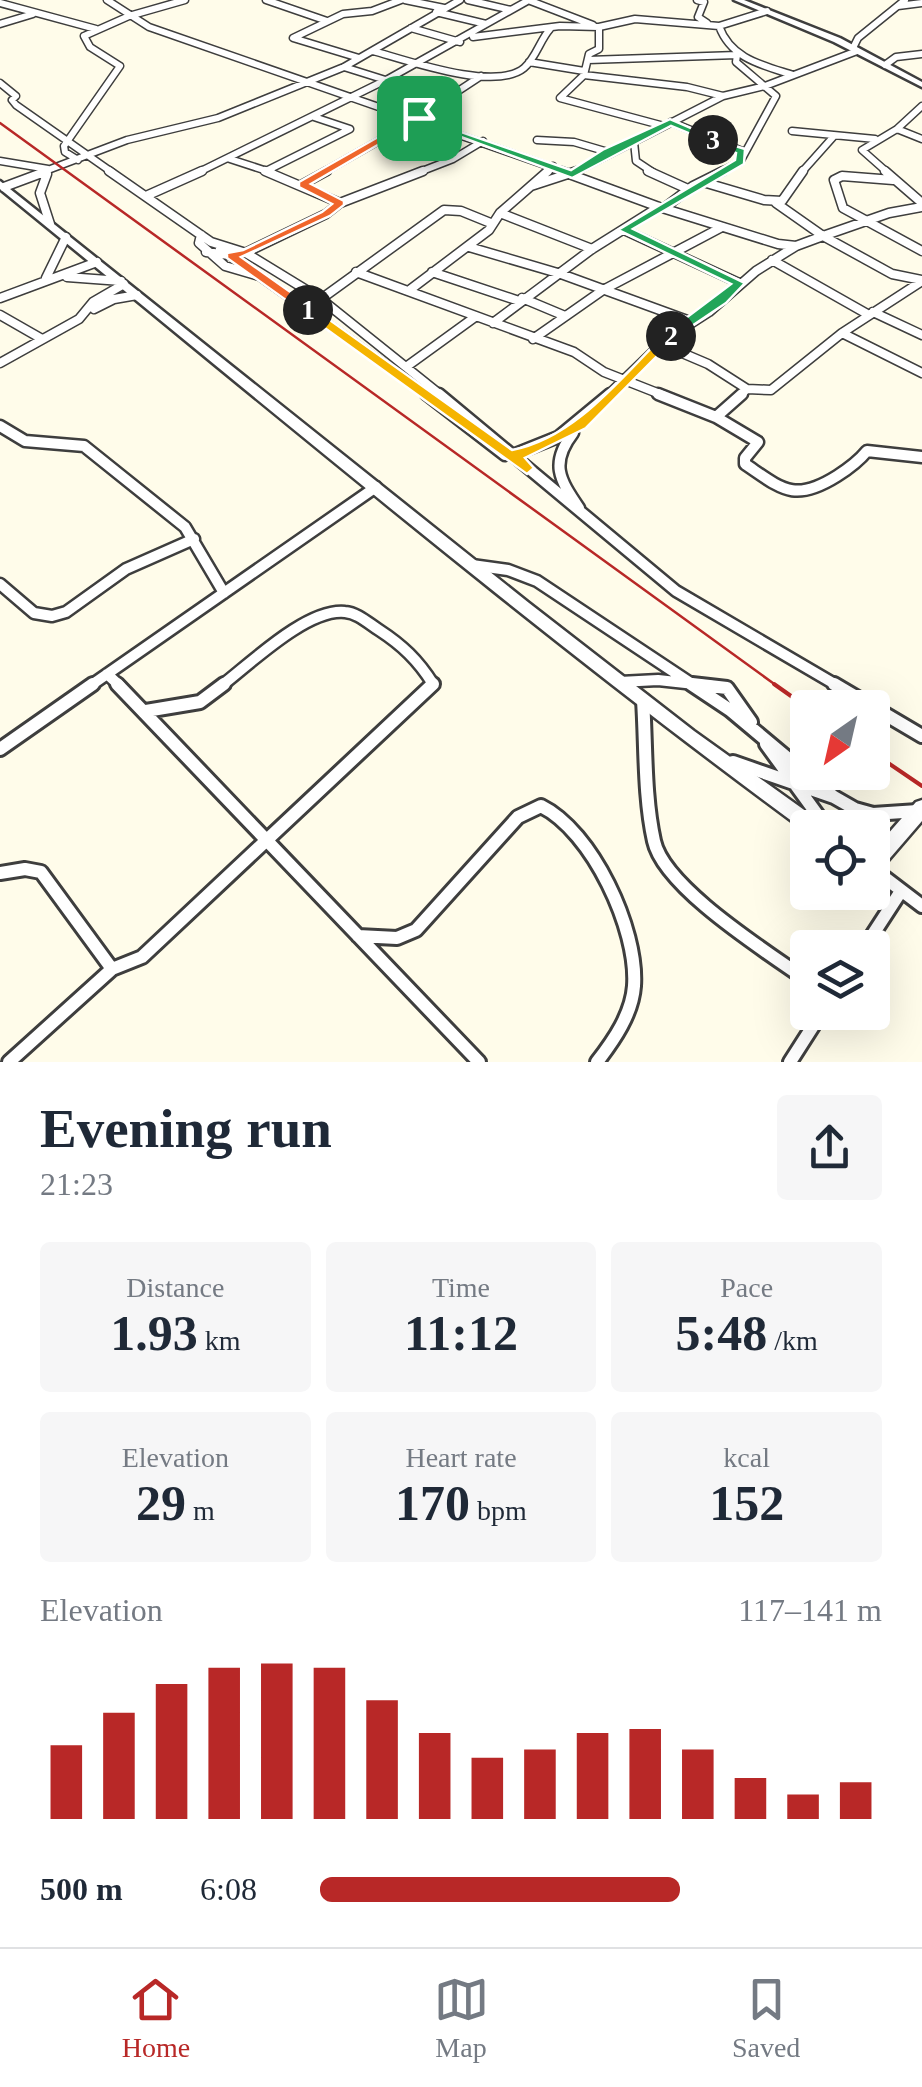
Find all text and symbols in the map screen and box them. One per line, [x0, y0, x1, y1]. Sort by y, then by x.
pin [377, 76, 462, 161]
icon: arrive [392, 91, 447, 146]
pin: 3 [688, 115, 738, 165]
text: 3 [706, 124, 720, 155]
pin: 1 [283, 285, 333, 335]
text: 1 [301, 294, 315, 325]
pin: 2 [646, 311, 696, 361]
text: 2 [664, 320, 678, 351]
north arrow [790, 690, 890, 790]
map controls [790, 690, 890, 1030]
button: locate [790, 810, 890, 910]
button: layers [790, 930, 890, 1030]
button: share [777, 1095, 882, 1200]
text: Evening run [40, 1098, 332, 1159]
text: 21:23 [40, 1166, 113, 1202]
text: Distance [126, 1272, 224, 1303]
text: Time [432, 1272, 490, 1303]
text: Pace [720, 1272, 773, 1303]
text: 1.93 [110, 1305, 198, 1361]
text: 11:12 [404, 1305, 518, 1361]
text: 5:48 [676, 1305, 767, 1361]
text: km [198, 1325, 240, 1356]
text: /km [767, 1325, 818, 1356]
text: Elevation [122, 1442, 229, 1473]
text: Heart rate [405, 1442, 517, 1473]
text: kcal [723, 1442, 770, 1473]
text: 29 [136, 1475, 186, 1531]
text: 170 [395, 1475, 470, 1531]
text: 152 [709, 1475, 784, 1531]
text: m [186, 1495, 215, 1526]
text: bpm [470, 1495, 527, 1526]
text: Elevation [40, 1592, 163, 1628]
text: 117–141 m [738, 1592, 882, 1628]
text: 500 m [40, 1871, 123, 1907]
text: 6:08 [200, 1871, 257, 1907]
tab: Home [122, 1972, 190, 2064]
tab: Map [434, 1972, 489, 2064]
tab: Saved [732, 1972, 800, 2064]

